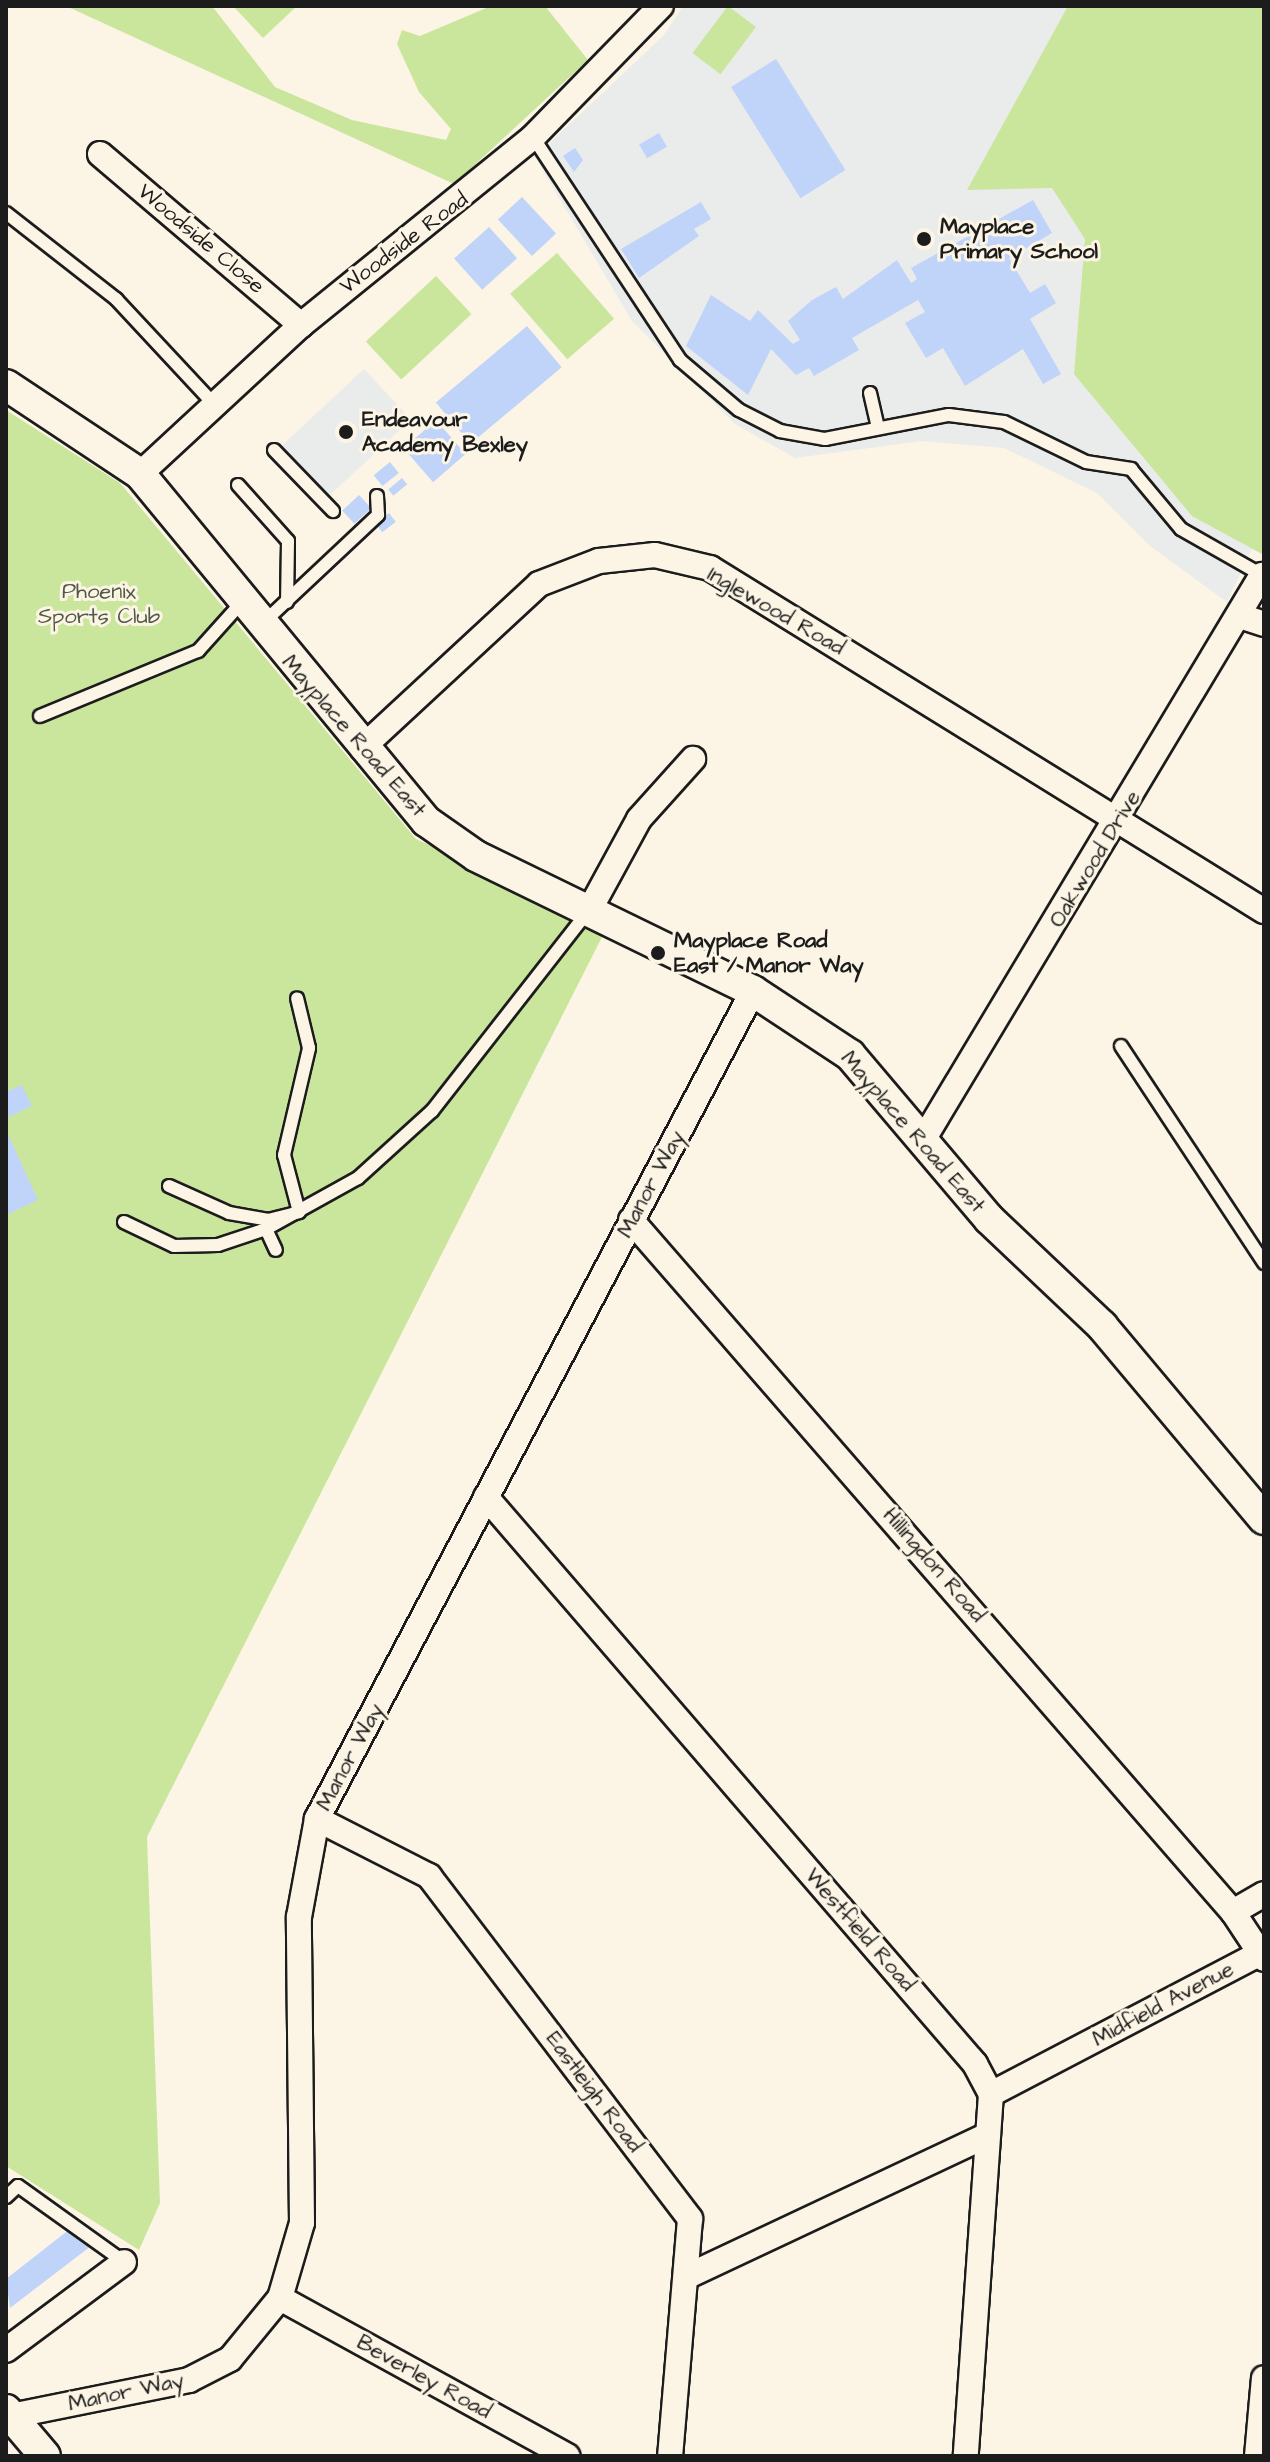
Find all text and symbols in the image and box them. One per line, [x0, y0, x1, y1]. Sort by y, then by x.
street label: Woodside Close [132, 178, 270, 300]
street label: Woodside Road [335, 186, 473, 300]
place label: Mayplace Primary School [940, 213, 1098, 264]
marker: Mayplace Primary School [915, 230, 933, 248]
place label: Endeavour Academy Bexley [362, 406, 528, 458]
marker: Endeavour Academy Bexley [337, 423, 355, 441]
street label: Inglewood Road [703, 561, 849, 661]
park label: Phoenix Sports Club [38, 578, 160, 630]
street label: Mayplace Road East [276, 649, 432, 823]
street label: Oakwood Drive [1044, 786, 1146, 932]
place label: Mayplace Road East / Manor Way [674, 927, 863, 978]
marker: Mayplace Road East / Manor Way [649, 944, 667, 962]
street label: Mayplace Road East [835, 1045, 991, 1219]
street label: Manor Way [612, 1126, 690, 1242]
street label: Hillingdon Road [877, 1502, 991, 1628]
street label: Manor Way [311, 1699, 389, 1815]
street label: Westfield Road [799, 1863, 921, 1997]
street label: Midfield Avenue [1088, 1956, 1238, 2052]
street label: Eastleigh Road [540, 2026, 648, 2158]
street label: Beverley Road [352, 2329, 496, 2425]
street label: Manor Way [66, 2367, 186, 2417]

